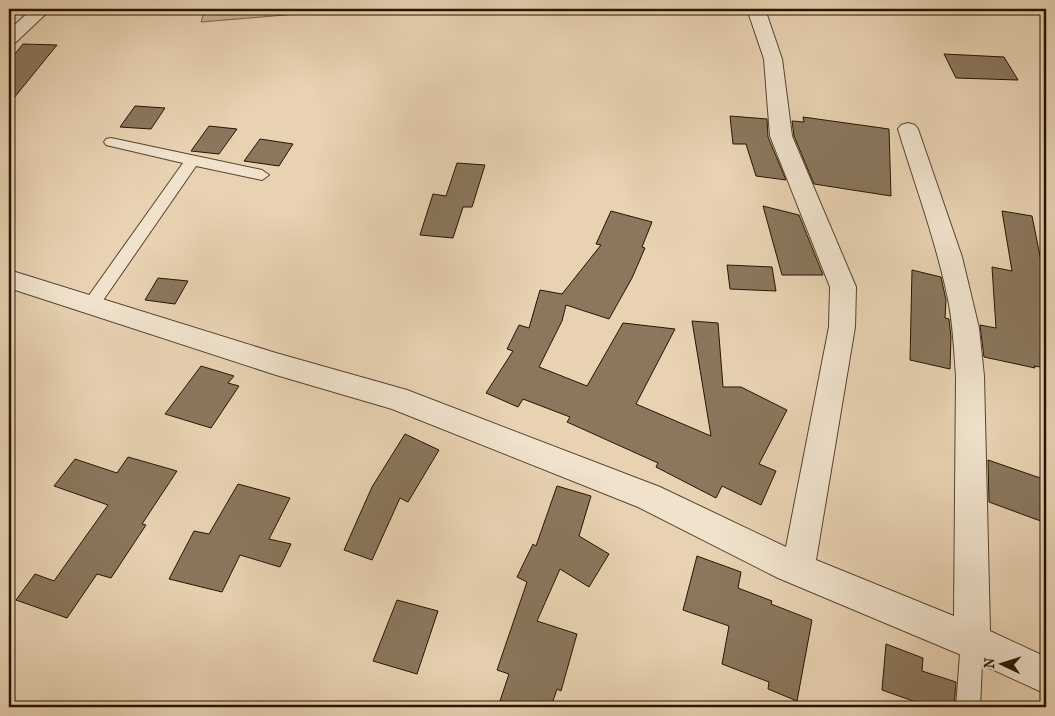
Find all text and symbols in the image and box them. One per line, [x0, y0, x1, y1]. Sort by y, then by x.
north arrow [978, 638, 1028, 688]
text: N [981, 657, 998, 669]

